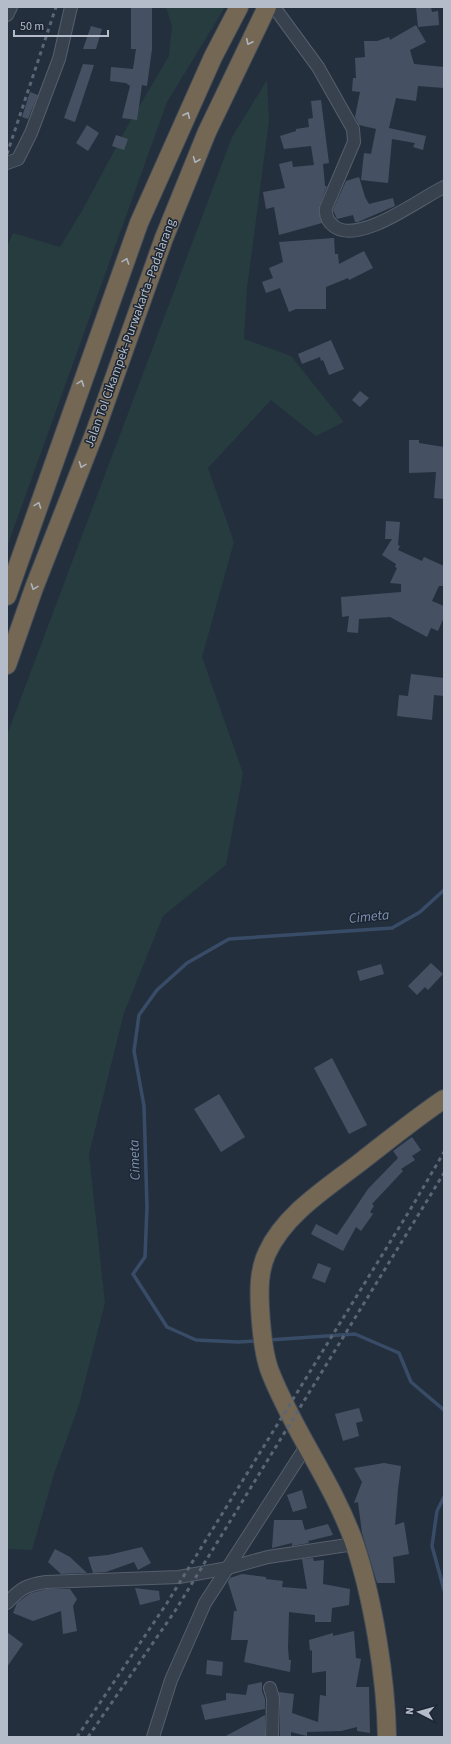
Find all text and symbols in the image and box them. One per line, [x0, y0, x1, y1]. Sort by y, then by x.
scale bar [14, 12, 108, 38]
text: 50 m [20, 18, 44, 35]
one-way arrow [246, 37, 254, 45]
one-way arrow [182, 112, 190, 119]
one-way arrow [192, 157, 200, 164]
street label: Jalan Tol Cikampek–Purwakarta–Padalarang [80, 216, 180, 450]
one-way arrow [121, 257, 129, 264]
one-way arrow [77, 380, 85, 387]
one-way arrow [78, 462, 86, 469]
one-way arrow [33, 502, 41, 509]
one-way arrow [31, 583, 39, 590]
water label: Cimeta [348, 905, 391, 929]
water label: Cimeta [124, 1139, 146, 1181]
north arrow [399, 1692, 439, 1732]
text: N [402, 1707, 417, 1715]

